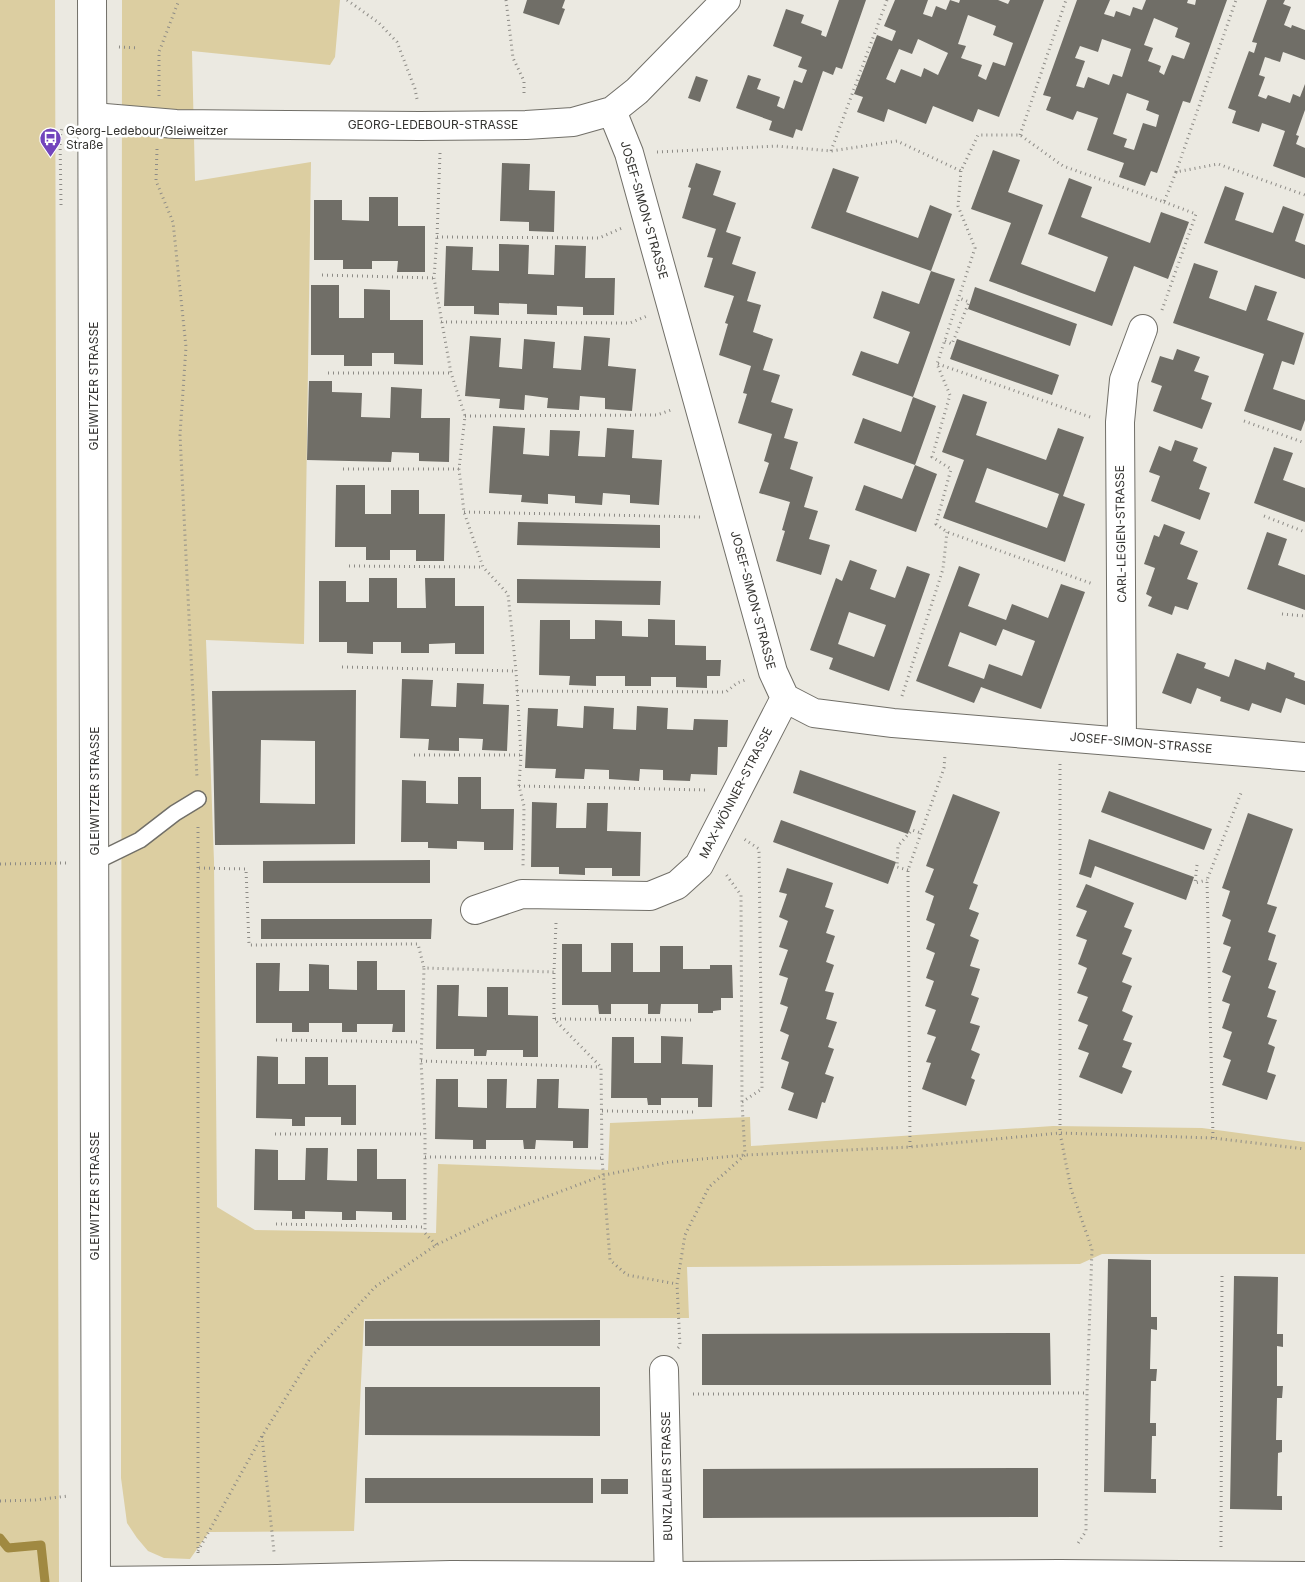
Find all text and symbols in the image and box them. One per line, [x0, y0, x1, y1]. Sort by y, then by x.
street label: GEORG-LEDEBOUR-STRASSE [348, 117, 518, 132]
place label: Georg-Ledebour/Gleiweitzer Straße [66, 123, 228, 152]
bus stop icon: Georg-Ledebour/Gleiweitzer Straße [38, 126, 62, 157]
street label: JOSEF-SIMON-STRASSE [618, 139, 671, 281]
street label: GLEIWITZER STRASSE [86, 322, 101, 450]
street label: CARL-LEGIEN-STRASSE [1112, 465, 1129, 603]
street label: JOSEF-SIMON-STRASSE [728, 529, 779, 671]
street label: MAX-WÖNNER-STRASSE [696, 725, 775, 861]
street label: GLEIWITZER STRASSE [87, 727, 102, 855]
street label: JOSEF-SIMON-STRASSE [1069, 729, 1213, 756]
street label: GLEIWITZER STRASSE [87, 1132, 102, 1260]
street label: BUNZLAUER STRASSE [658, 1411, 675, 1541]

